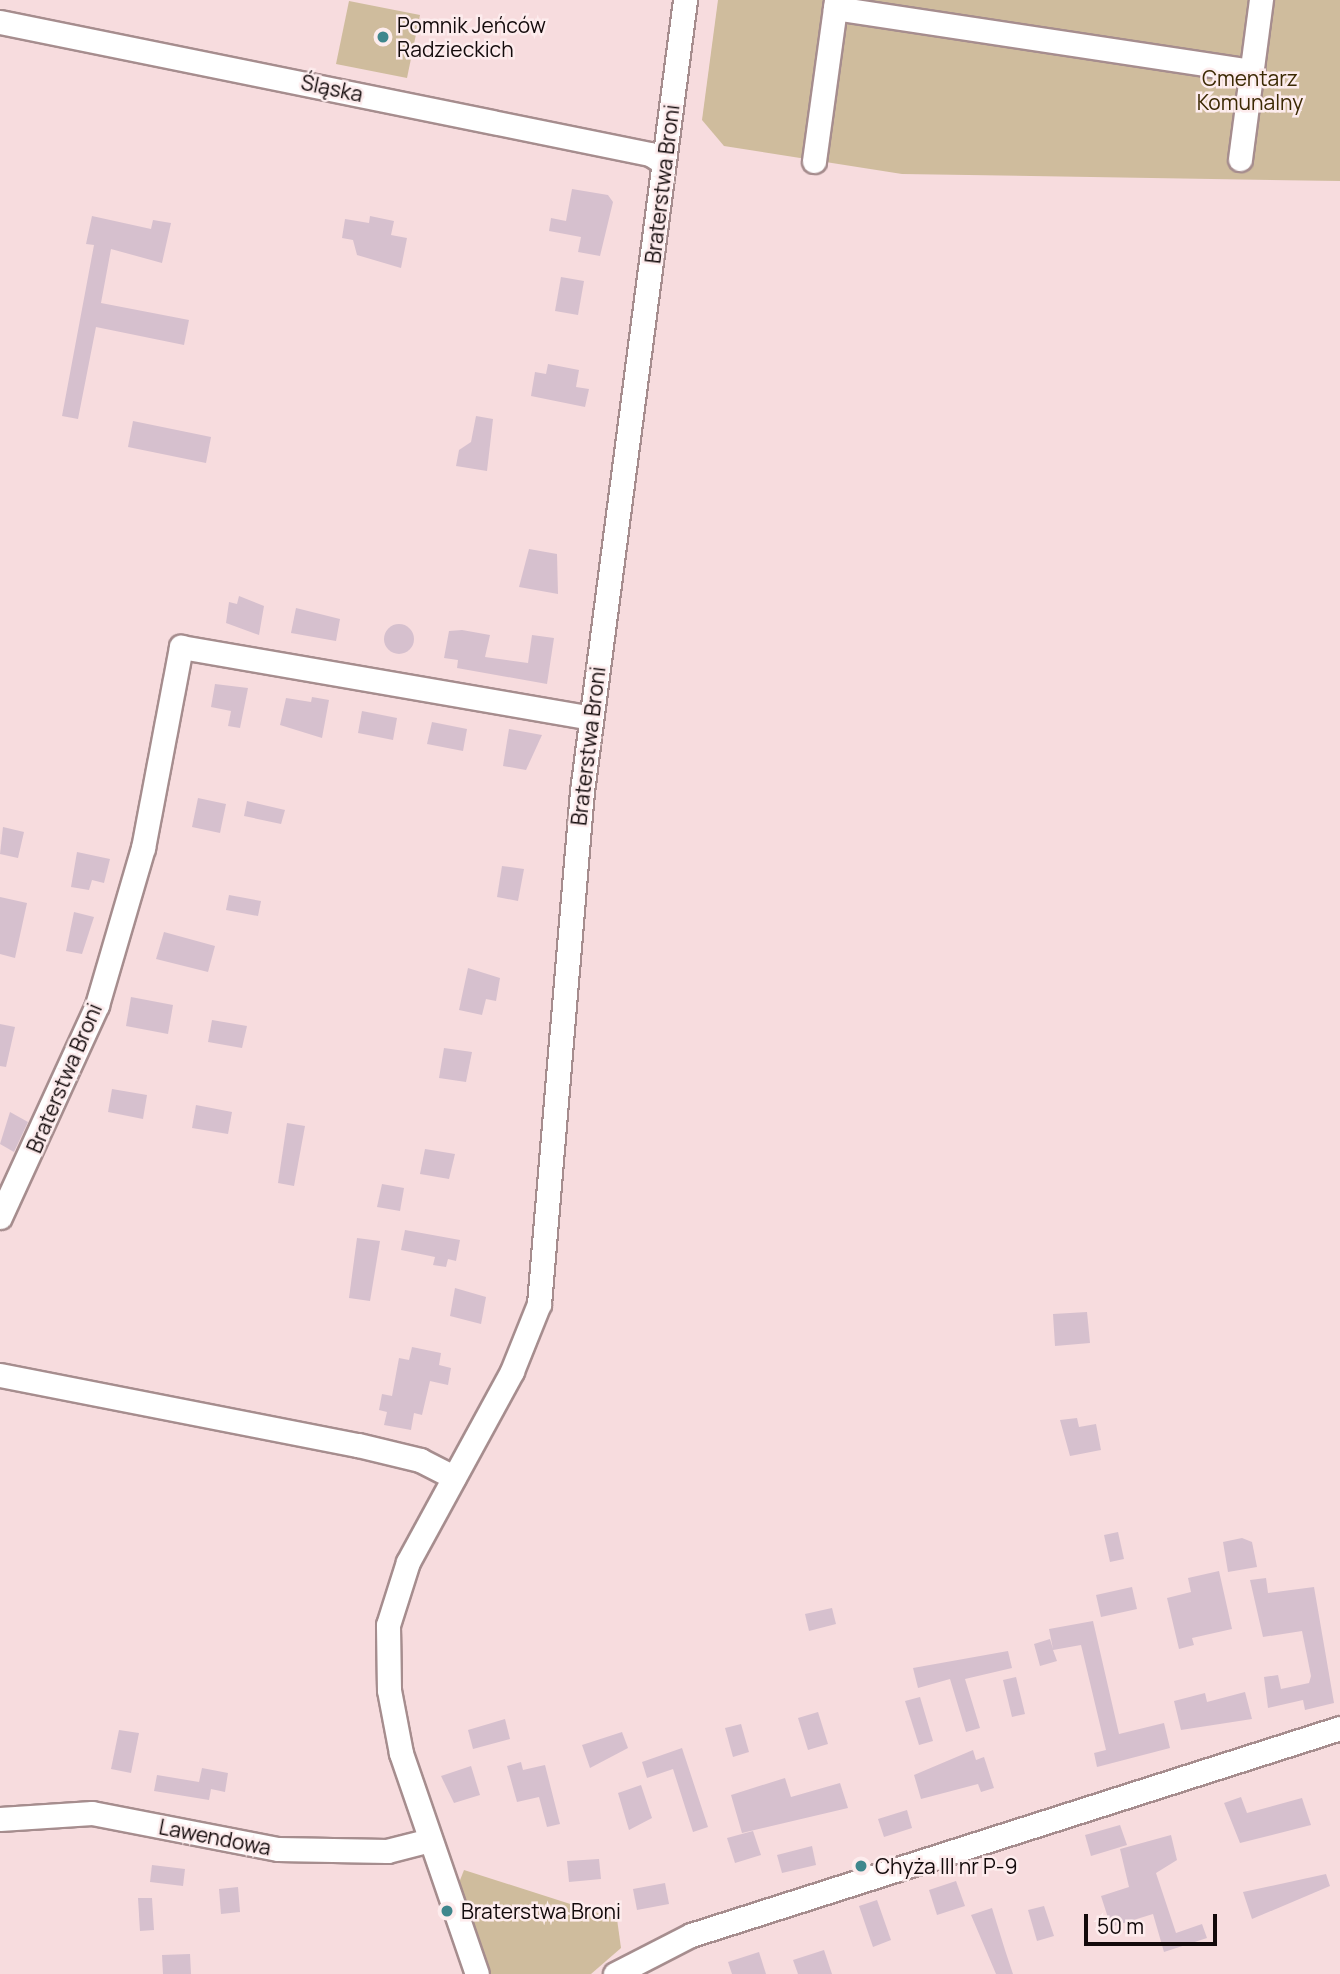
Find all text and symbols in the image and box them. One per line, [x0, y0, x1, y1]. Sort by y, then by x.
place label: Pomnik Jeńców Radzieckich [397, 12, 546, 62]
marker: Pomnik Jeńców Radzieckich [375, 29, 391, 45]
park label: Cmentarz Komunalny [1197, 65, 1303, 115]
street label: Śląska [299, 69, 365, 107]
street label: Braterstwa Broni [640, 103, 684, 265]
street label: Braterstwa Broni [566, 665, 610, 827]
street label: Braterstwa Broni [21, 999, 107, 1157]
street label: Lawendowa [157, 1814, 273, 1860]
place label: Chyża III nr P-9 [875, 1853, 1018, 1879]
marker: Chyża III nr P-9 [853, 1858, 869, 1874]
place label: Braterstwa Broni [461, 1898, 621, 1924]
scale bar [1088, 1900, 1221, 1944]
marker: Braterstwa Broni [439, 1903, 455, 1919]
text: 50 m [1097, 1912, 1144, 1940]

